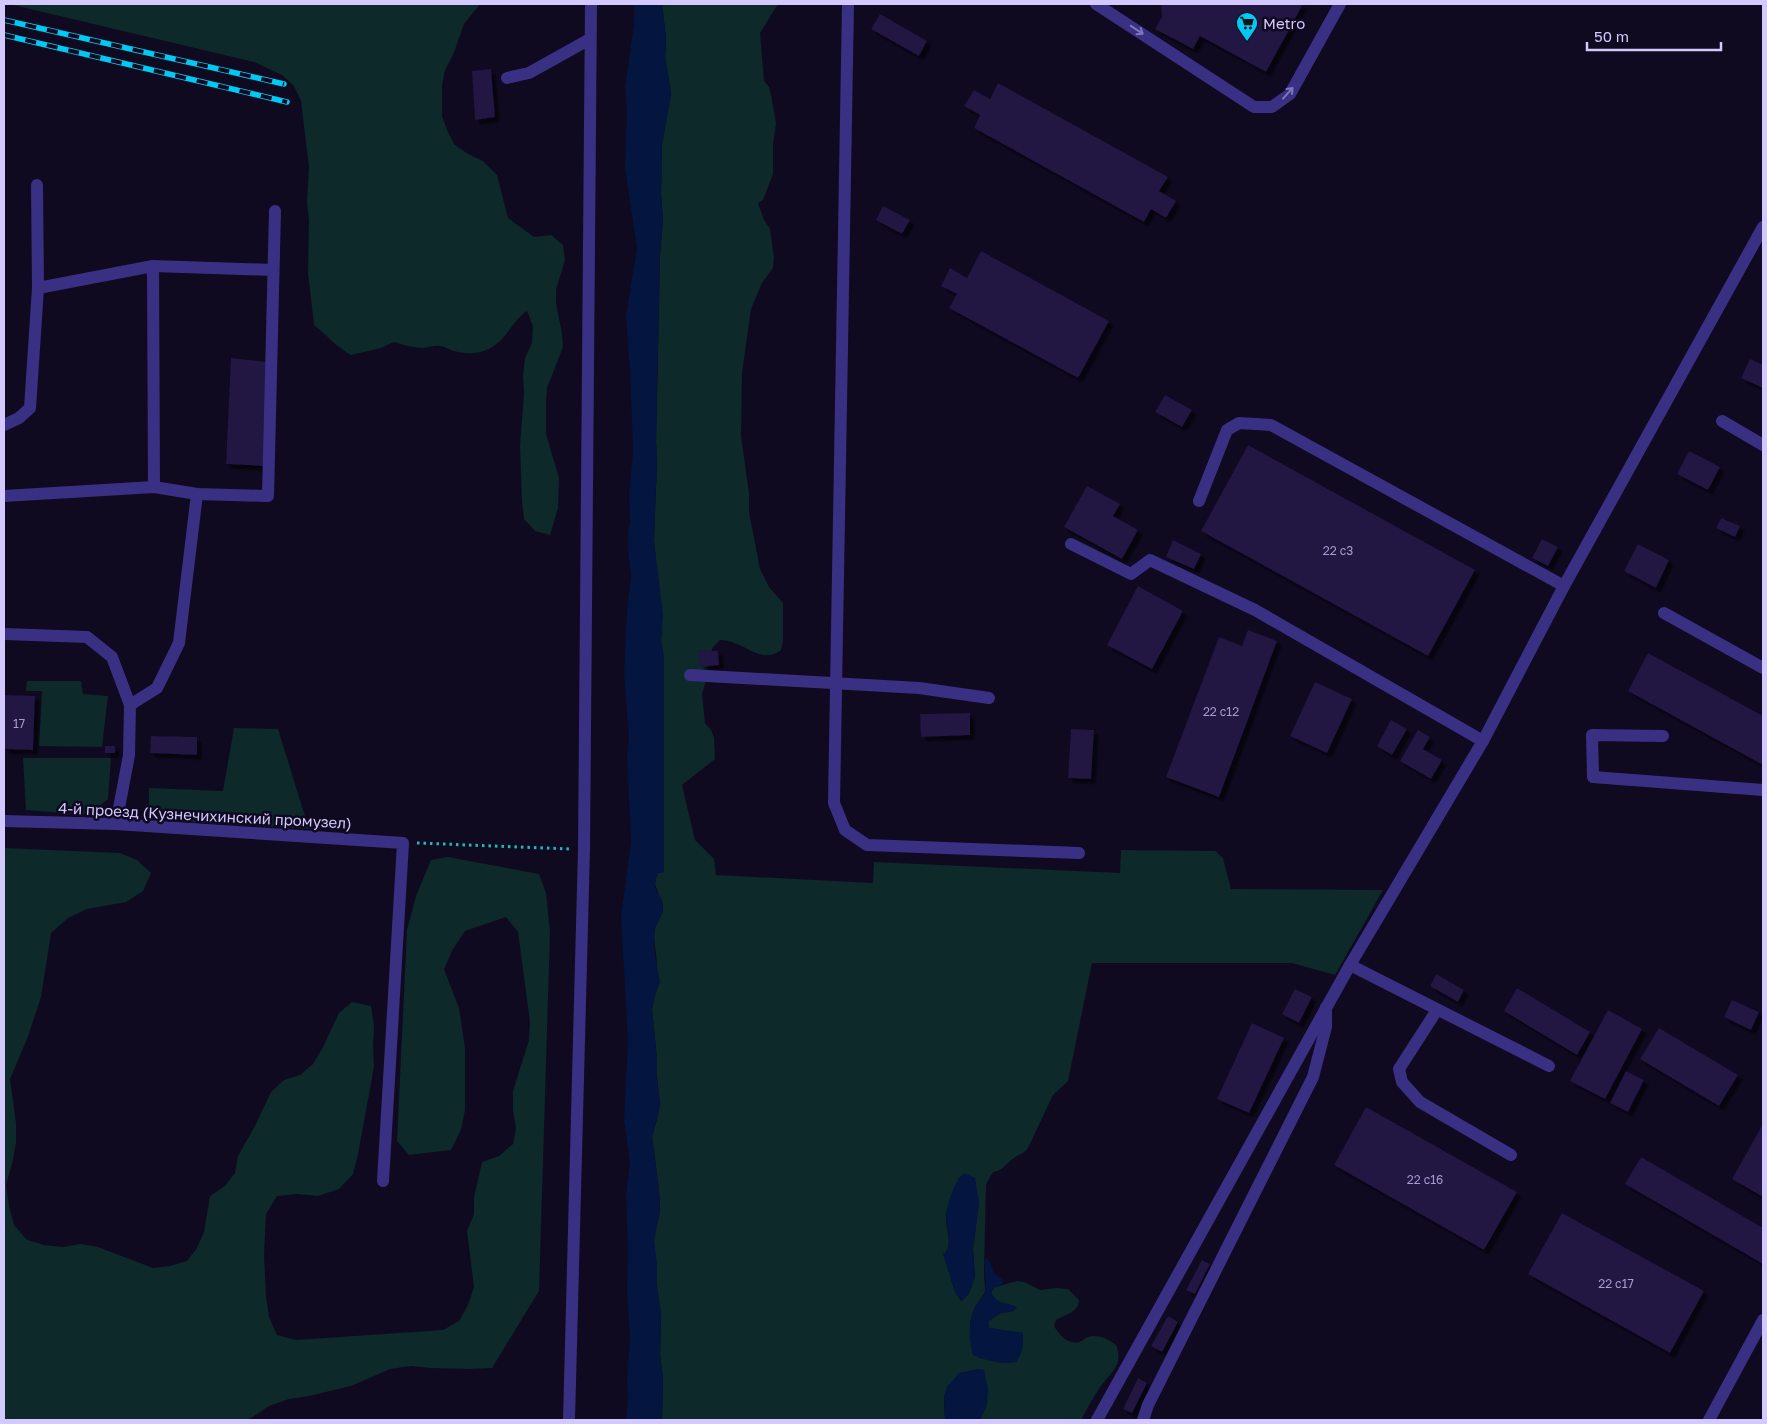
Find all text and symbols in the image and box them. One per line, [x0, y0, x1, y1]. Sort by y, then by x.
supermarket icon: Metro [1235, 11, 1259, 42]
place label: Metro [1263, 14, 1305, 32]
scale bar [1587, 20, 1721, 52]
one-way arrow [1129, 25, 1143, 35]
text: 50 m [1594, 27, 1629, 45]
one-way arrow [1282, 87, 1294, 100]
house number: 22 с3 [1323, 543, 1353, 558]
house number: 22 с12 [1203, 704, 1239, 719]
house number: 17 [13, 716, 25, 731]
street label: 4-й проезд (Кузнечихинский промузел) [58, 798, 352, 832]
house number: 22 с16 [1407, 1172, 1443, 1187]
house number: 22 с17 [1598, 1276, 1634, 1291]

